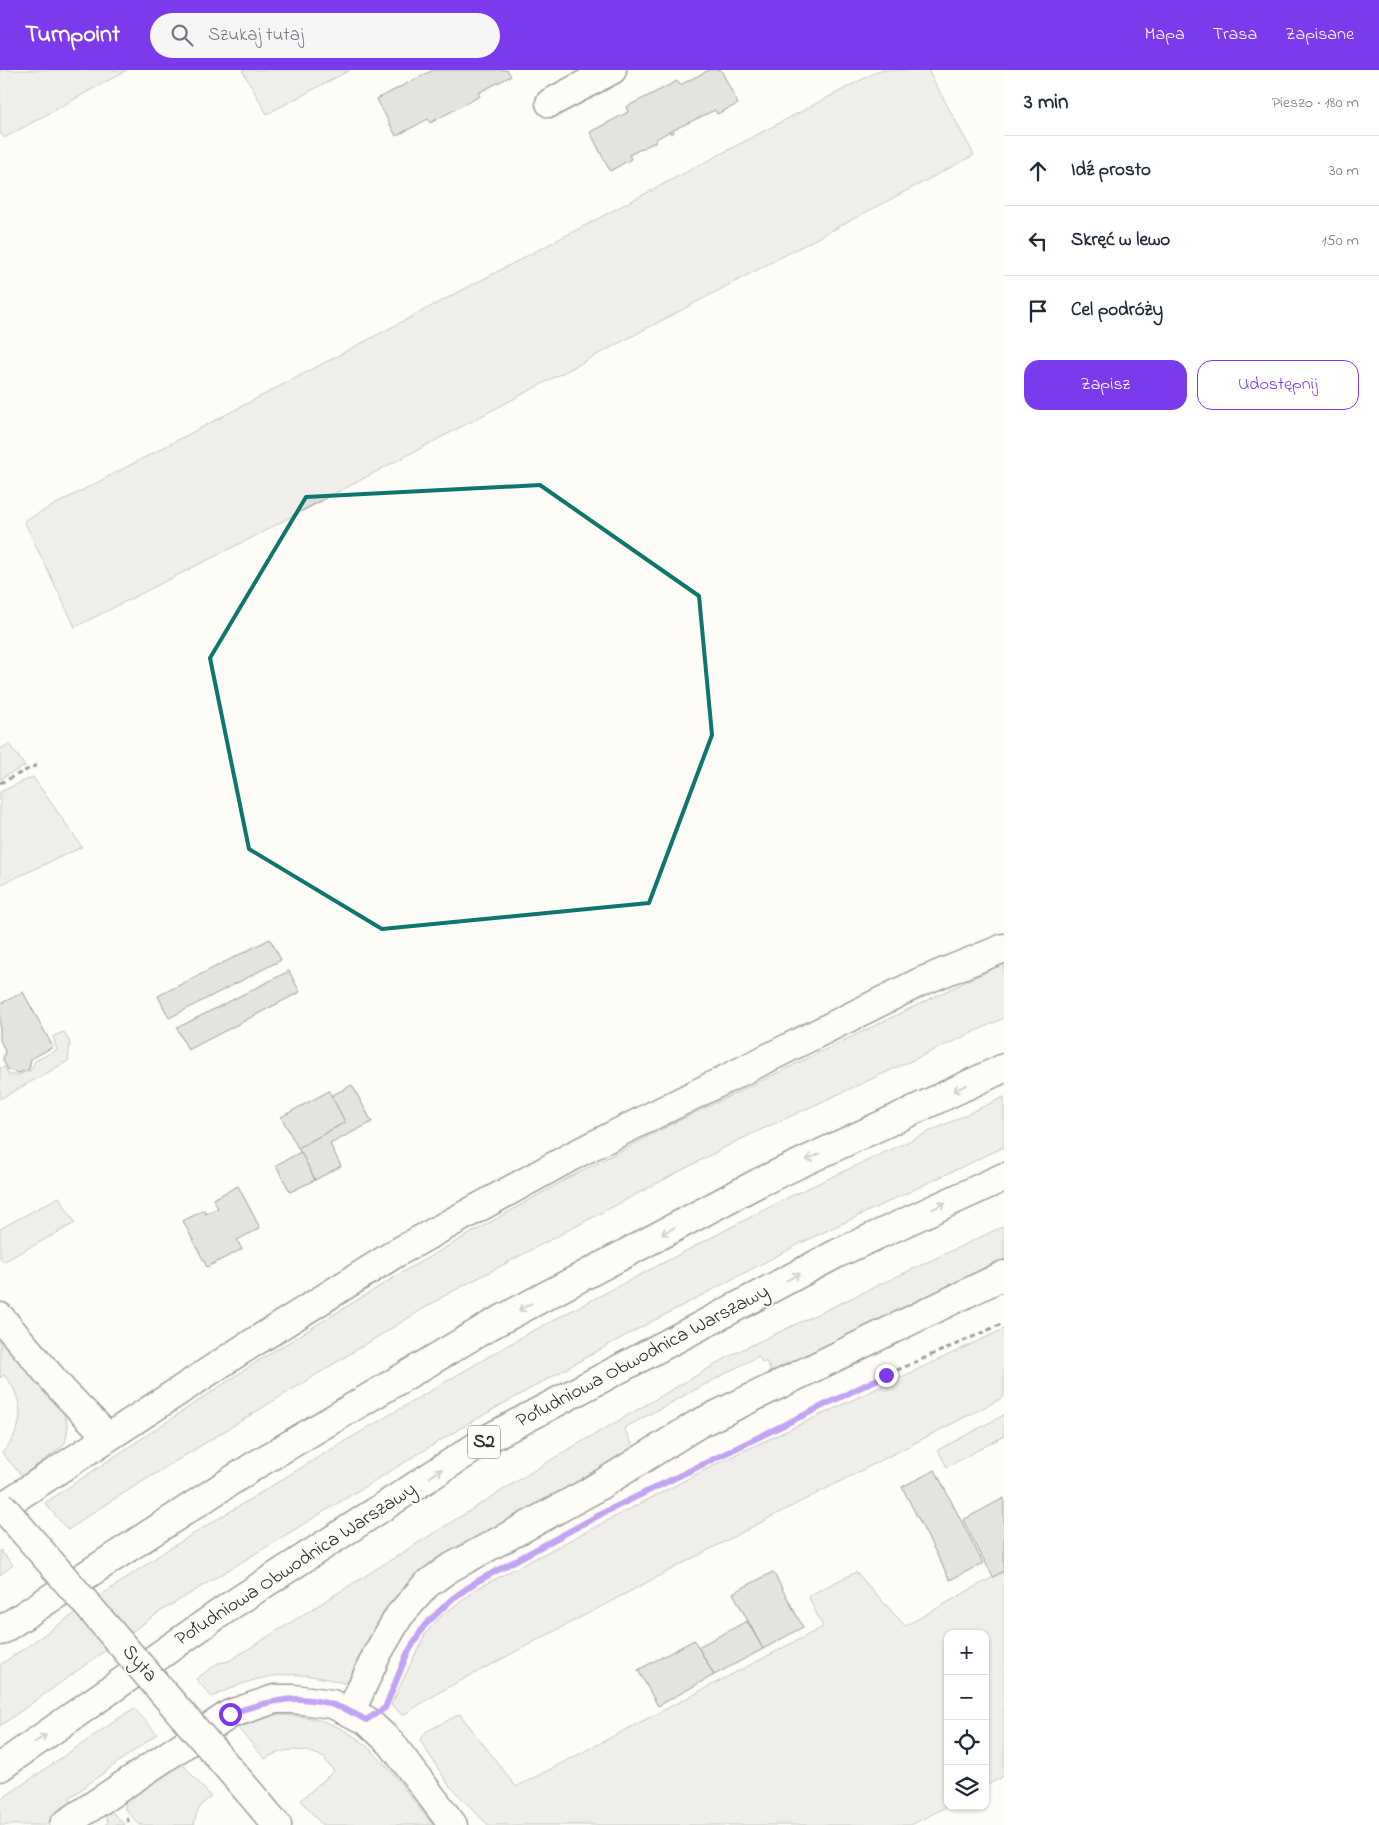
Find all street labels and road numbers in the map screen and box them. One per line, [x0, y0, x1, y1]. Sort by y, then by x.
street label: Południowa Obwodnica Warszawy [511, 1278, 775, 1436]
road number: S2 [468, 1425, 500, 1458]
street label: Południowa Obwodnica Warszawy [170, 1476, 422, 1654]
street label: Syta [114, 1639, 164, 1689]

